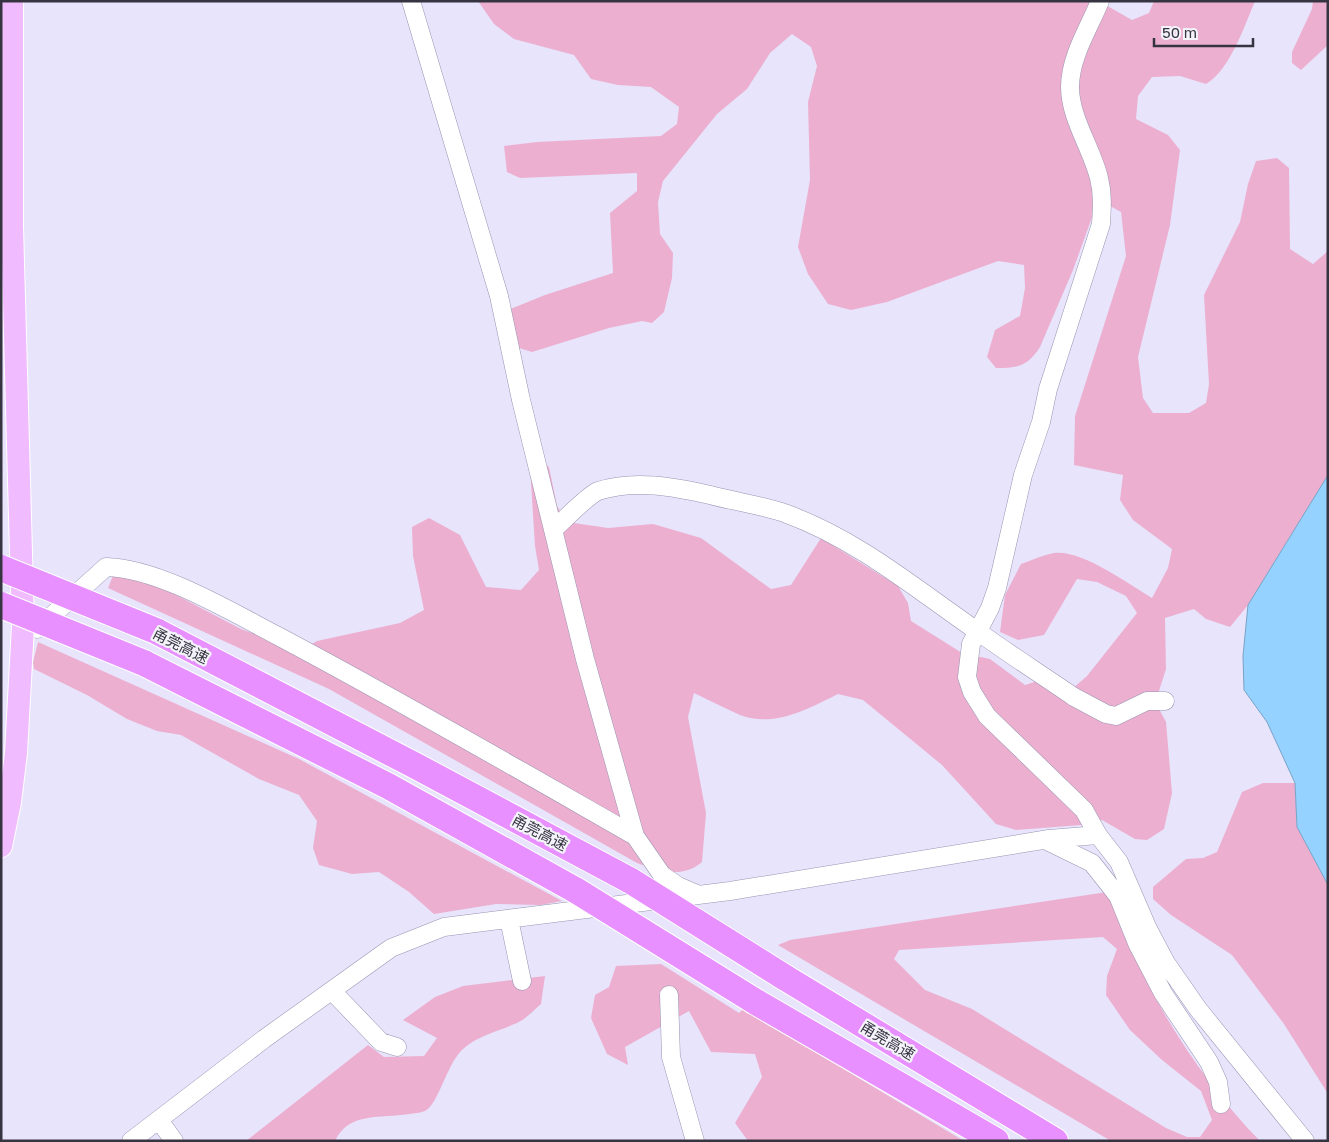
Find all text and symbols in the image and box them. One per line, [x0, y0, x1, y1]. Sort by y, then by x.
scale bar [1154, 15, 1253, 47]
text: 50 m [1162, 23, 1197, 41]
street label: 甬莞高速 [150, 623, 212, 667]
street label: 甬莞高速 [509, 810, 571, 854]
street label: 甬莞高速 [858, 1017, 918, 1063]

